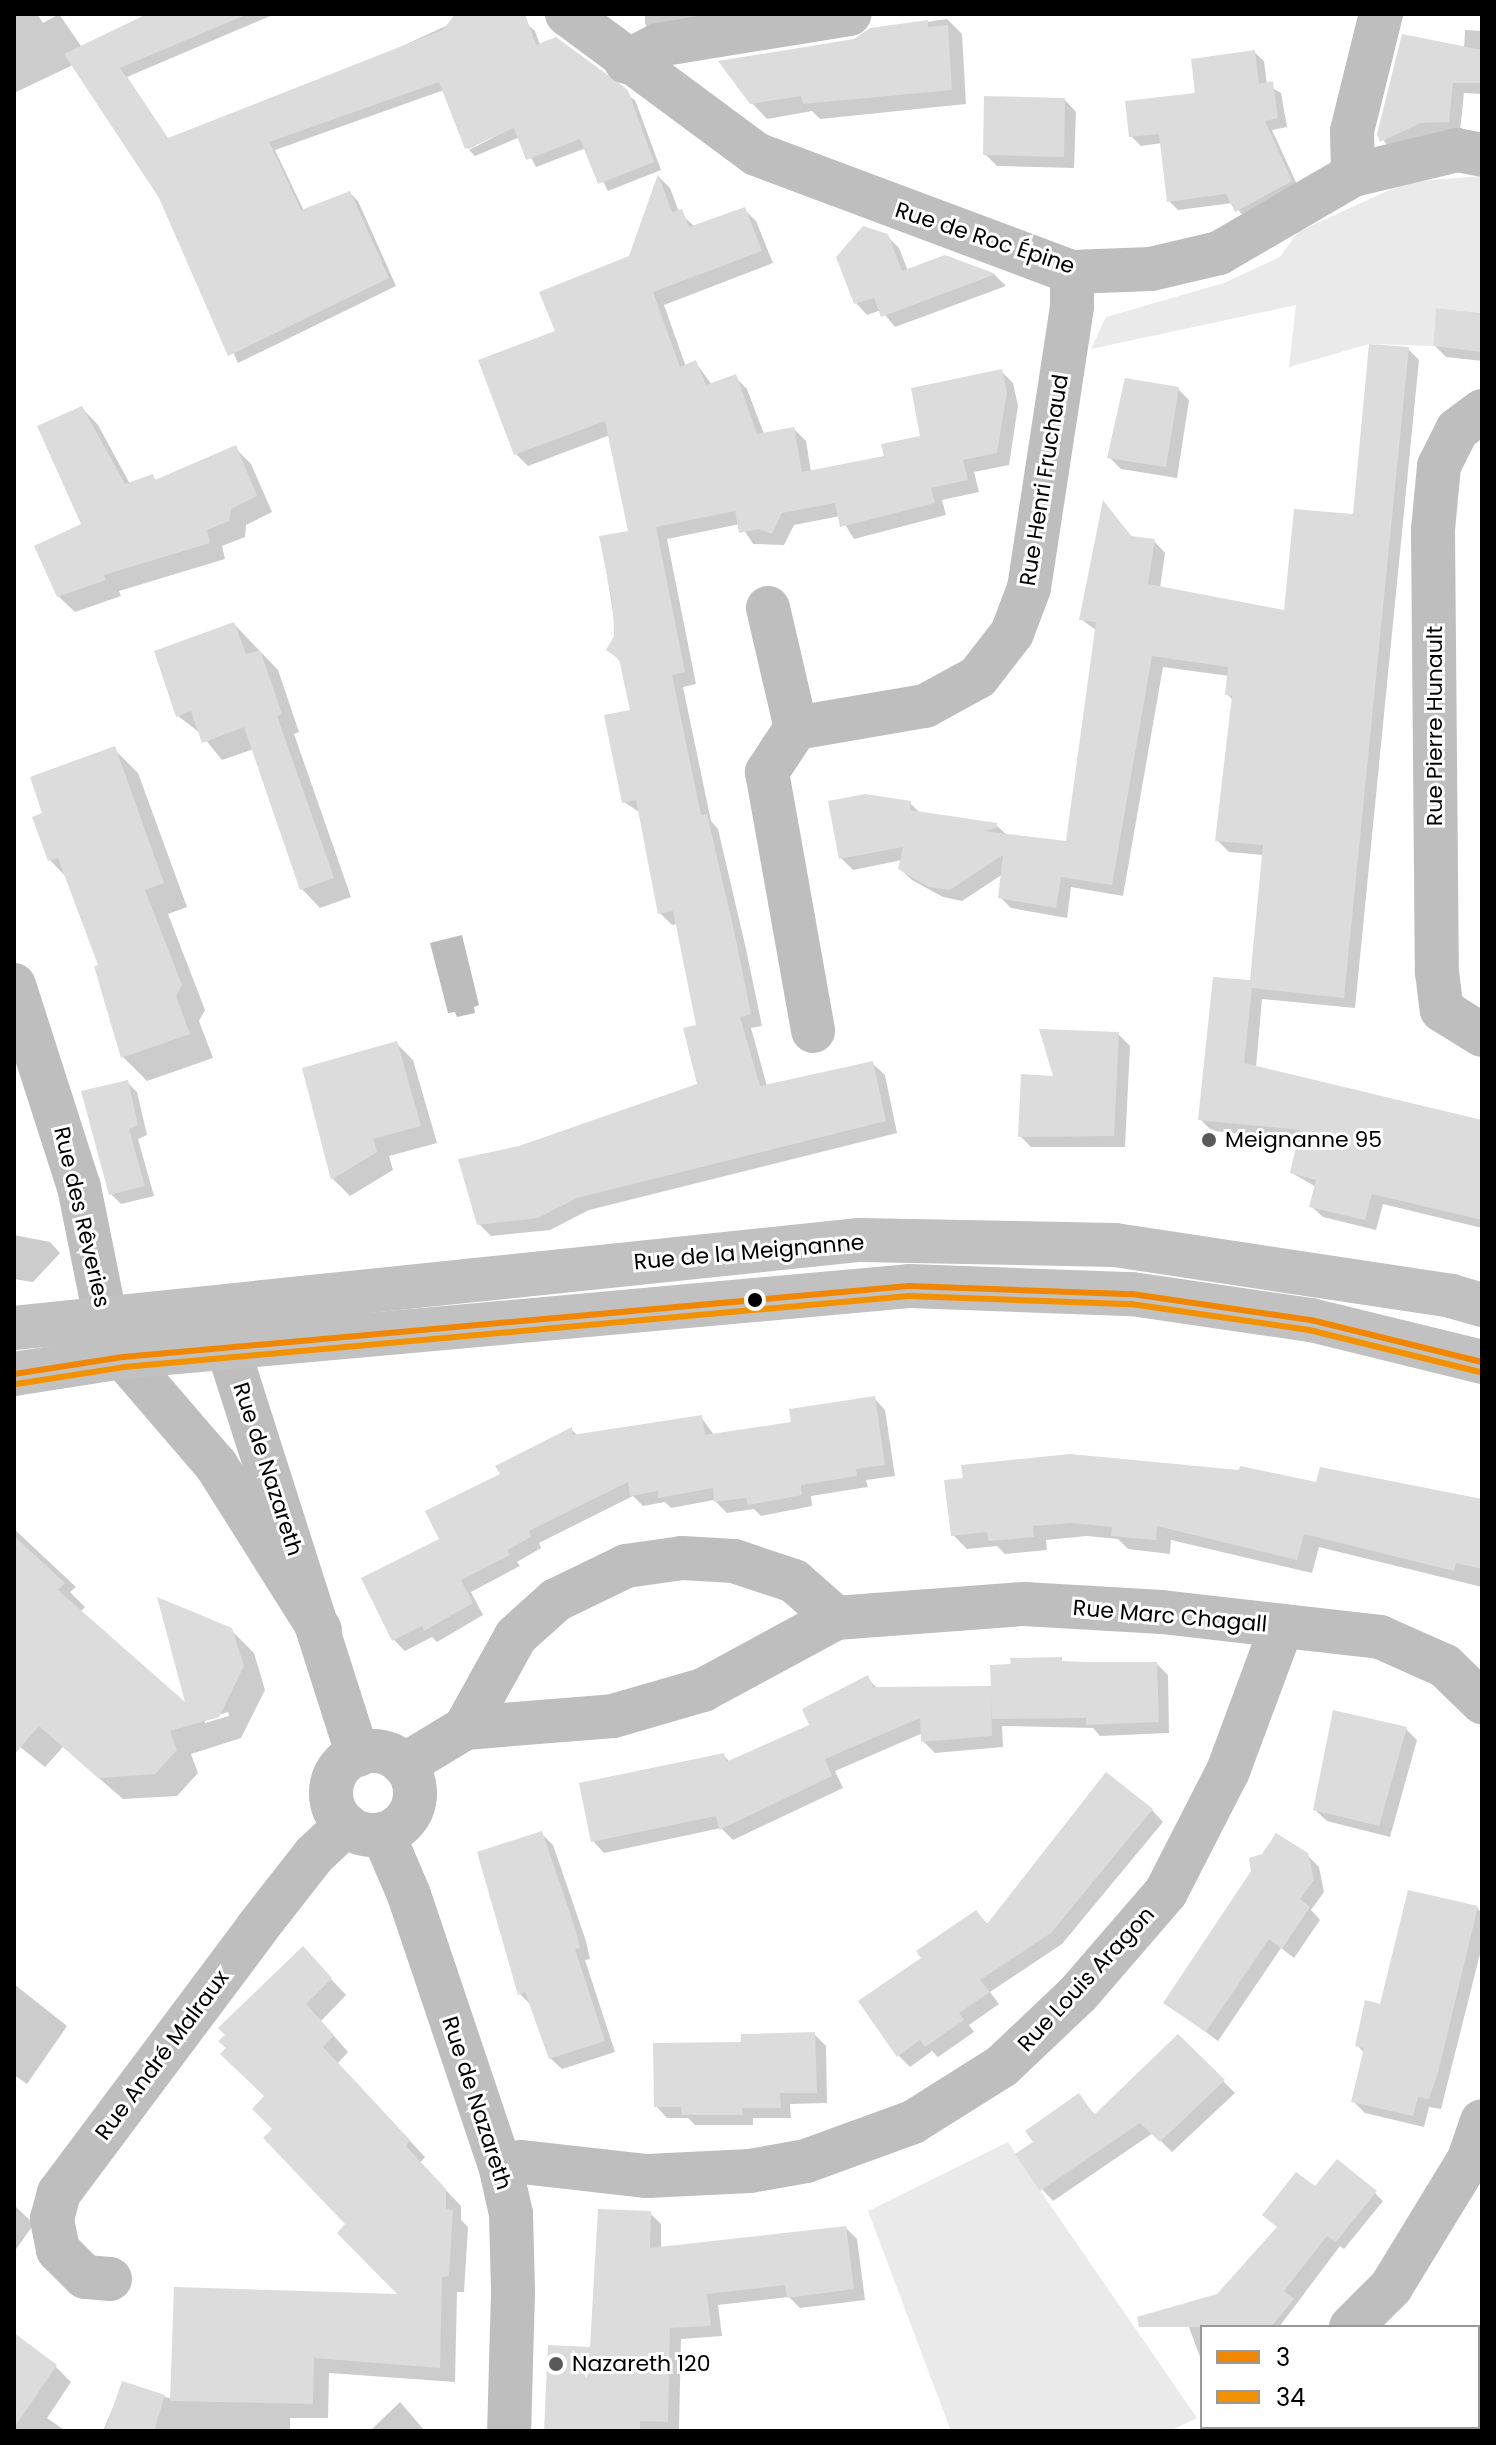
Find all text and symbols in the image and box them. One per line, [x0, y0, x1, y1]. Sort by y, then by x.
street label: Rue de Roc Épine [892, 197, 1078, 279]
street label: Rue Henri Fruchaud [1014, 372, 1074, 588]
street label: Rue Pierre Hunault [1422, 626, 1448, 826]
street label: Rue des Rêveries [48, 1124, 116, 1310]
place label: Meignanne 95 [1225, 1127, 1382, 1153]
marker: Meignanne 95 [1200, 1131, 1218, 1149]
street label: Rue de la Meignanne [633, 1229, 865, 1275]
unlabelled marker [747, 1292, 763, 1308]
street label: Rue de Nazareth [228, 1379, 308, 1559]
street label: Rue Marc Chagall [1072, 1594, 1268, 1638]
street label: Rue Louis Aragon [1012, 1901, 1160, 2057]
street label: Rue André Malraux [90, 1965, 234, 2145]
street label: Rue de Nazareth [437, 2013, 517, 2193]
legend [1200, 2325, 1480, 2429]
text: 3 [1276, 2341, 1290, 2374]
place label: Nazareth 120 [572, 2351, 711, 2377]
marker: Nazareth 120 [547, 2355, 565, 2373]
text: 34 [1276, 2381, 1305, 2414]

